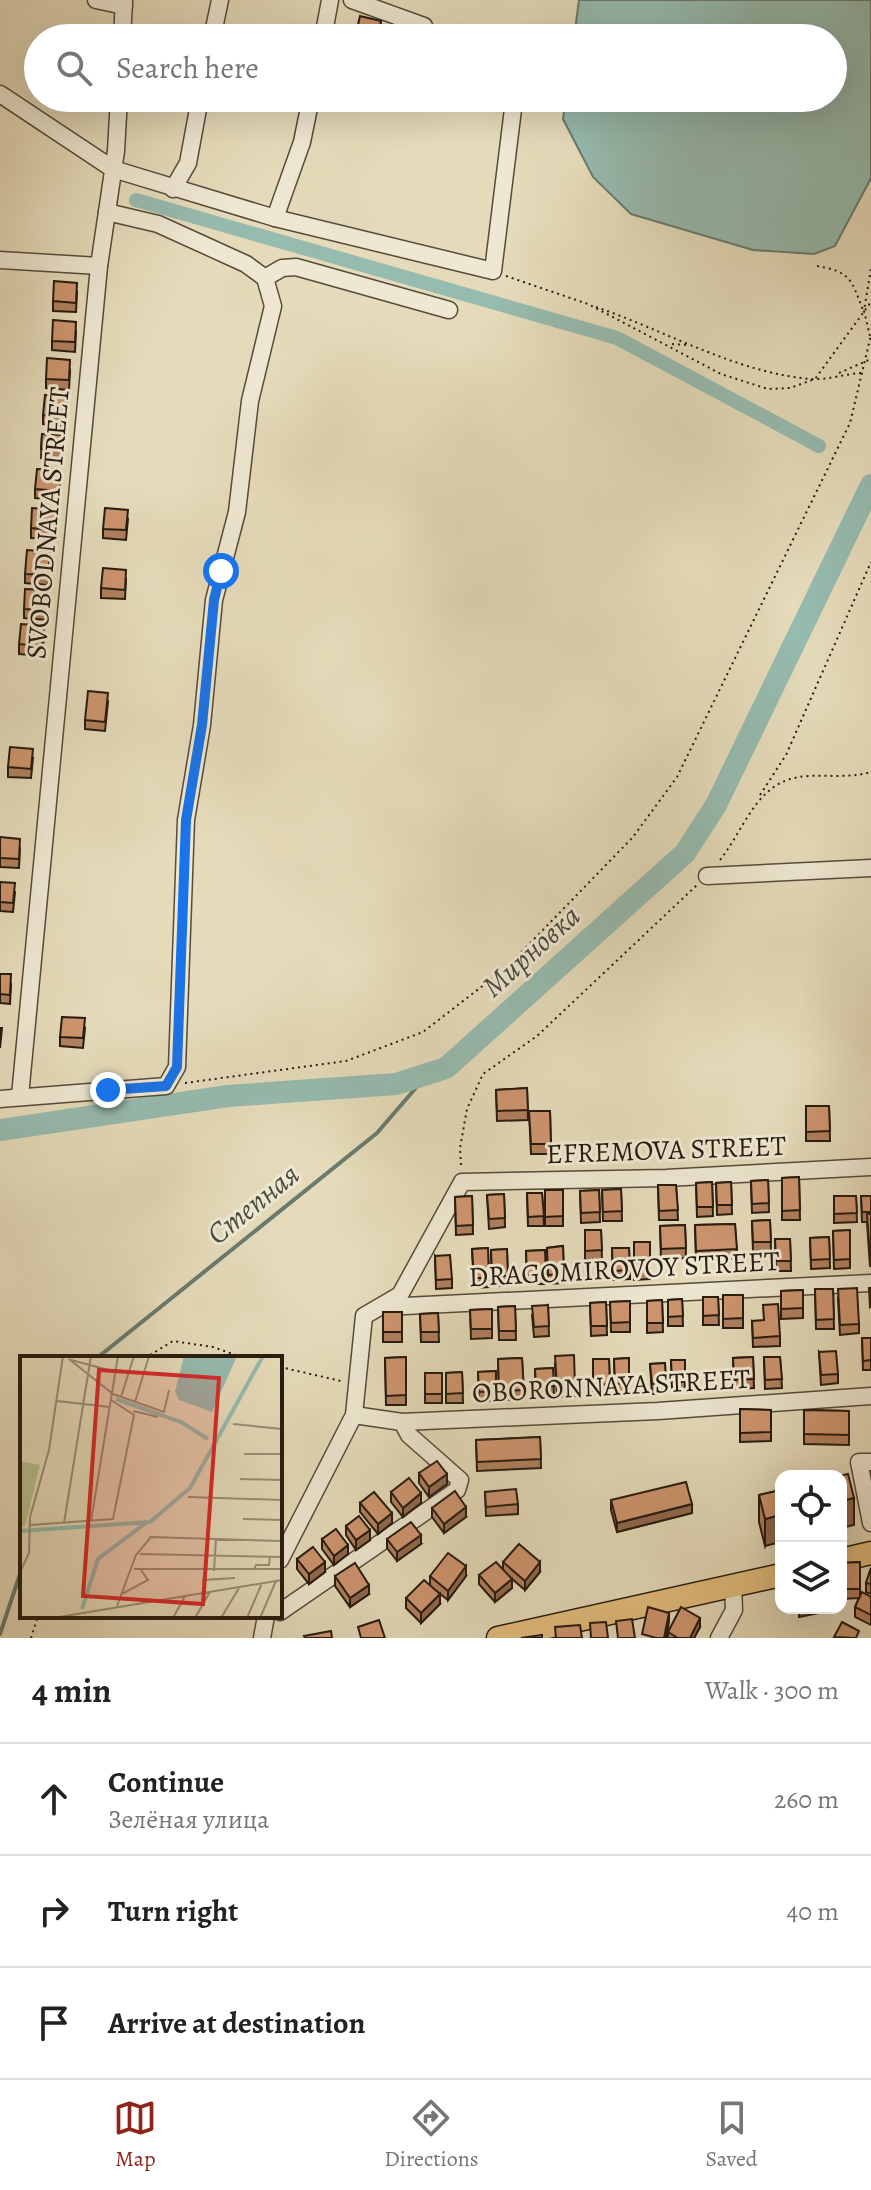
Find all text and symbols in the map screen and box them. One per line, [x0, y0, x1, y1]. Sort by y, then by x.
search box [24, 24, 847, 112]
icon: search [52, 46, 96, 90]
text: Search here [116, 48, 259, 88]
street label: SVOBODNAYA STREET [17, 385, 79, 661]
route start [203, 553, 239, 589]
water label: Мирновка [473, 896, 589, 1006]
route end [90, 1072, 126, 1108]
street label: EFREMOVA STREET [545, 1127, 787, 1173]
water label: Степная [198, 1154, 308, 1254]
street label: DRAGOMIROVOY STREET [468, 1242, 780, 1296]
inset map [20, 1356, 282, 1618]
street label: OBORONNAYA STREET [471, 1360, 751, 1412]
map controls [775, 1470, 847, 1614]
button: locate [775, 1470, 847, 1542]
button: layers [775, 1542, 847, 1614]
text: 4 min [32, 1667, 111, 1714]
text: Walk · 300 m [705, 1673, 839, 1708]
text: Continue [108, 1762, 224, 1802]
icon: ahead [32, 1777, 76, 1821]
text: 260 m [774, 1782, 839, 1817]
text: Зелёная улица [108, 1802, 269, 1837]
icon: right [32, 1889, 76, 1933]
text: Turn right [108, 1891, 238, 1931]
text: 40 m [787, 1894, 839, 1929]
icon: arrive [32, 2001, 76, 2045]
text: Arrive at destination [108, 2003, 365, 2043]
tab: Map [113, 2096, 157, 2174]
tab: Directions [384, 2096, 479, 2174]
tab: Saved [705, 2096, 758, 2174]

